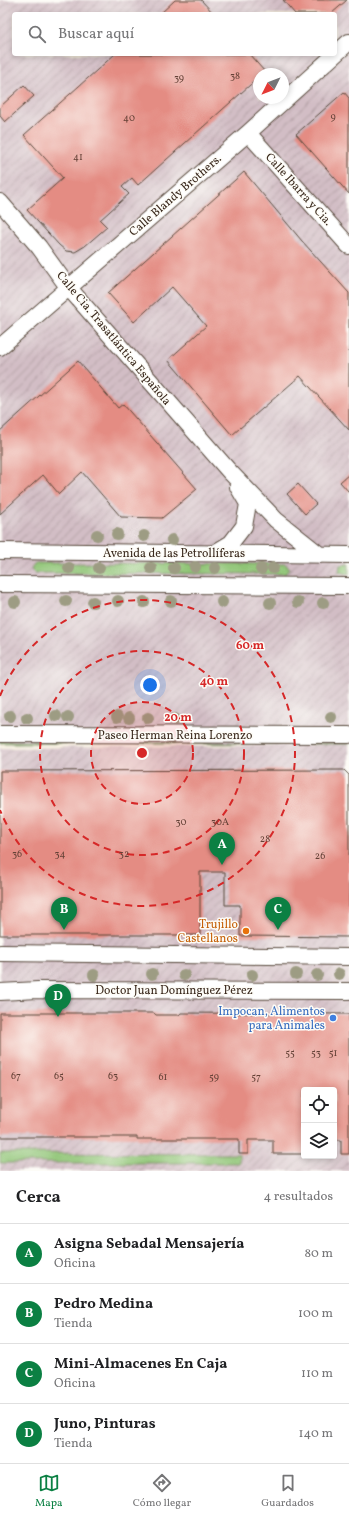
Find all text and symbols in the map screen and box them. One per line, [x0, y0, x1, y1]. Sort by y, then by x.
search box [12, 12, 337, 56]
icon: search [26, 23, 48, 45]
text: Buscar aquí [58, 24, 134, 45]
north arrow [253, 68, 289, 104]
house number: 38 [230, 69, 240, 83]
house number: 39 [174, 71, 184, 85]
house number: 9 [330, 110, 336, 124]
house number: 40 [123, 111, 135, 125]
house number: 41 [73, 150, 83, 164]
street label: Calle Ibarra y Cia. [261, 150, 335, 230]
street label: Calle Blandy Brothers. [126, 151, 225, 240]
street label: Calle Cia. Trasatlántica Española [52, 268, 174, 409]
street label: Avenida de las Petrollíferas [103, 546, 245, 562]
text: 60 m [236, 638, 264, 654]
text: 40 m [200, 674, 229, 690]
your location [140, 675, 160, 695]
text: 20 m [164, 710, 192, 726]
street label: Paseo Herman Reina Lorenzo [98, 728, 252, 744]
centre of rings [135, 746, 149, 760]
house number: 30 [176, 815, 186, 829]
house number: 30A [211, 815, 229, 829]
pin: A [209, 832, 235, 865]
house number: 28 [260, 832, 270, 846]
house number: 36 [12, 847, 22, 861]
house number: 34 [54, 847, 66, 861]
house number: 32 [119, 847, 129, 861]
house number: 26 [315, 849, 325, 863]
pin: B [51, 897, 77, 930]
pin: C [265, 897, 291, 930]
place label: Trujillo Castellanos [177, 917, 238, 947]
marker: Trujillo Castellanos [241, 926, 251, 936]
street label: Doctor Juan Domínguez Pérez [95, 983, 253, 999]
pin: D [45, 984, 71, 1017]
place label: Impocan, Alimentos para Animales [218, 1004, 325, 1034]
marker: Impocan, Alimentos para Animales [328, 1013, 338, 1023]
house number: 55 [285, 1046, 295, 1060]
house number: 53 [311, 1046, 321, 1060]
house number: 51 [329, 1046, 337, 1060]
house number: 67 [11, 1069, 21, 1083]
house number: 65 [54, 1069, 64, 1083]
house number: 63 [108, 1069, 118, 1083]
house number: 61 [159, 1070, 168, 1084]
house number: 59 [209, 1070, 219, 1084]
house number: 57 [251, 1070, 261, 1084]
map controls [301, 1087, 337, 1159]
button: locate [301, 1087, 337, 1123]
button: layers [301, 1123, 337, 1159]
text: Cerca [16, 1186, 61, 1209]
text: 4 resultados [263, 1188, 333, 1206]
text: Asigna Sebadal Mensajería [54, 1234, 245, 1255]
text: A [24, 1245, 34, 1263]
text: 80 m [304, 1245, 333, 1263]
text: Oficina [54, 1255, 96, 1273]
text: Pedro Medina [54, 1294, 153, 1315]
text: B [25, 1305, 33, 1323]
text: 100 m [298, 1305, 333, 1323]
text: Tienda [54, 1315, 93, 1333]
text: Mini-Almacenes En Caja [54, 1354, 227, 1375]
text: C [25, 1365, 33, 1383]
text: 110 m [301, 1365, 333, 1383]
text: Oficina [54, 1375, 96, 1393]
text: Juno, Pinturas [54, 1414, 156, 1435]
text: D [24, 1425, 34, 1443]
text: 140 m [299, 1425, 333, 1443]
text: Tienda [54, 1435, 93, 1453]
tab: Mapa [35, 1472, 63, 1511]
tab: Cómo llegar [133, 1472, 191, 1511]
tab: Guardados [261, 1472, 314, 1511]

